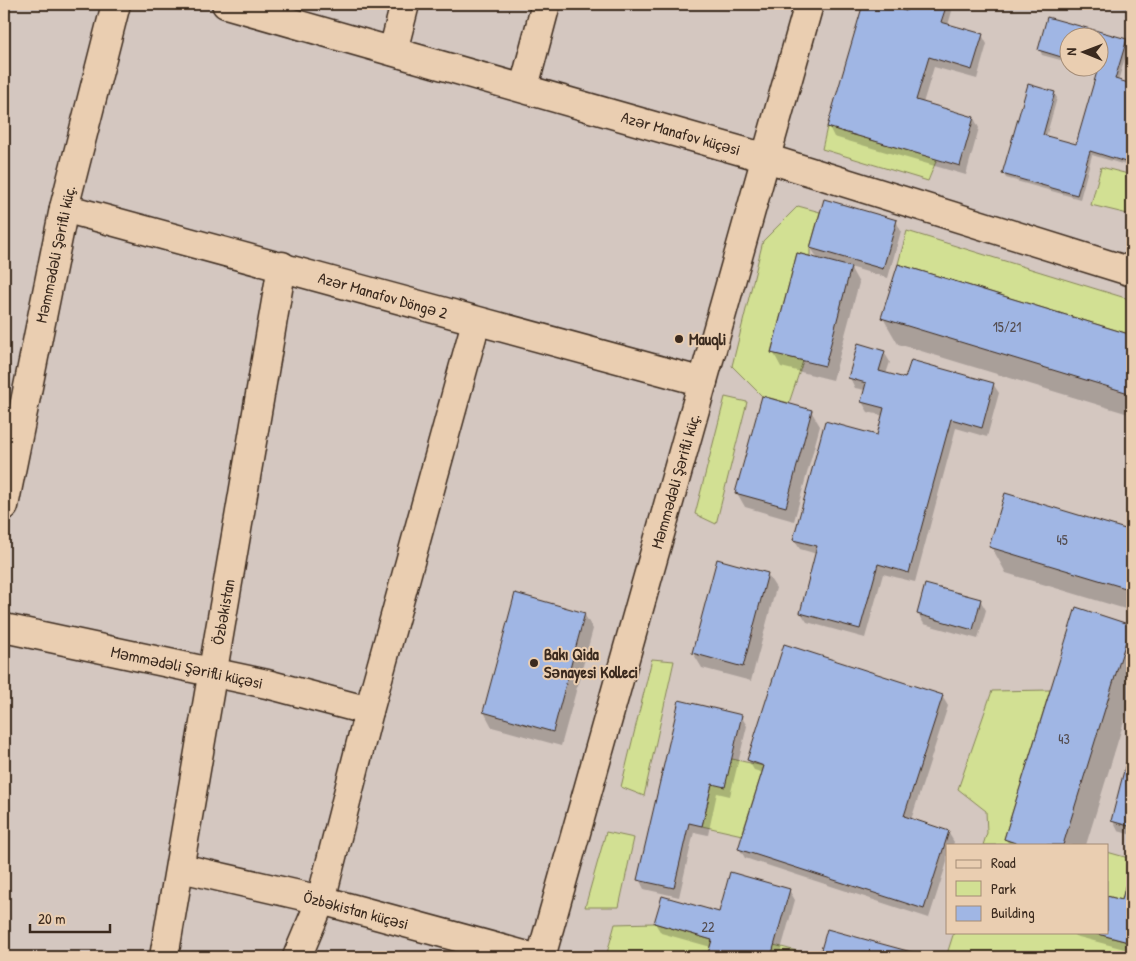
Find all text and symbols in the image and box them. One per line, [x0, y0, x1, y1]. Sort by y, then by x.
north arrow [1058, 28, 1108, 78]
text: N [1061, 47, 1080, 56]
street label: Azər Manafov küçəsi [619, 105, 743, 161]
street label: Məmmədəli Şərifli küç. [30, 183, 80, 325]
street label: Azər Manafov Döngə 2 [316, 266, 451, 324]
house number: 15/21 [993, 317, 1021, 336]
place label: Mauqli [689, 328, 726, 351]
marker: Mauqli [673, 333, 685, 345]
street label: Məmmədəli Şərifli küç. [645, 411, 705, 551]
house number: 45 [1056, 530, 1068, 549]
street label: Özbəkistan [206, 577, 240, 647]
street label: Məmmədəli Şərifli küçəsi [109, 640, 265, 694]
place label: Bakı Qida Sənayesi Kolleci [544, 643, 638, 684]
marker: Bakı Qida Sənayesi Kolleci [528, 657, 540, 669]
house number: 43 [1058, 729, 1070, 748]
legend [946, 844, 1108, 934]
text: Road [991, 852, 1016, 873]
text: Park [991, 878, 1016, 899]
street label: Özbəkistan küçəsi [301, 885, 411, 935]
scale bar [30, 901, 110, 933]
text: Building [991, 902, 1035, 923]
text: 20 m [38, 908, 65, 929]
house number: 22 [701, 917, 715, 936]

